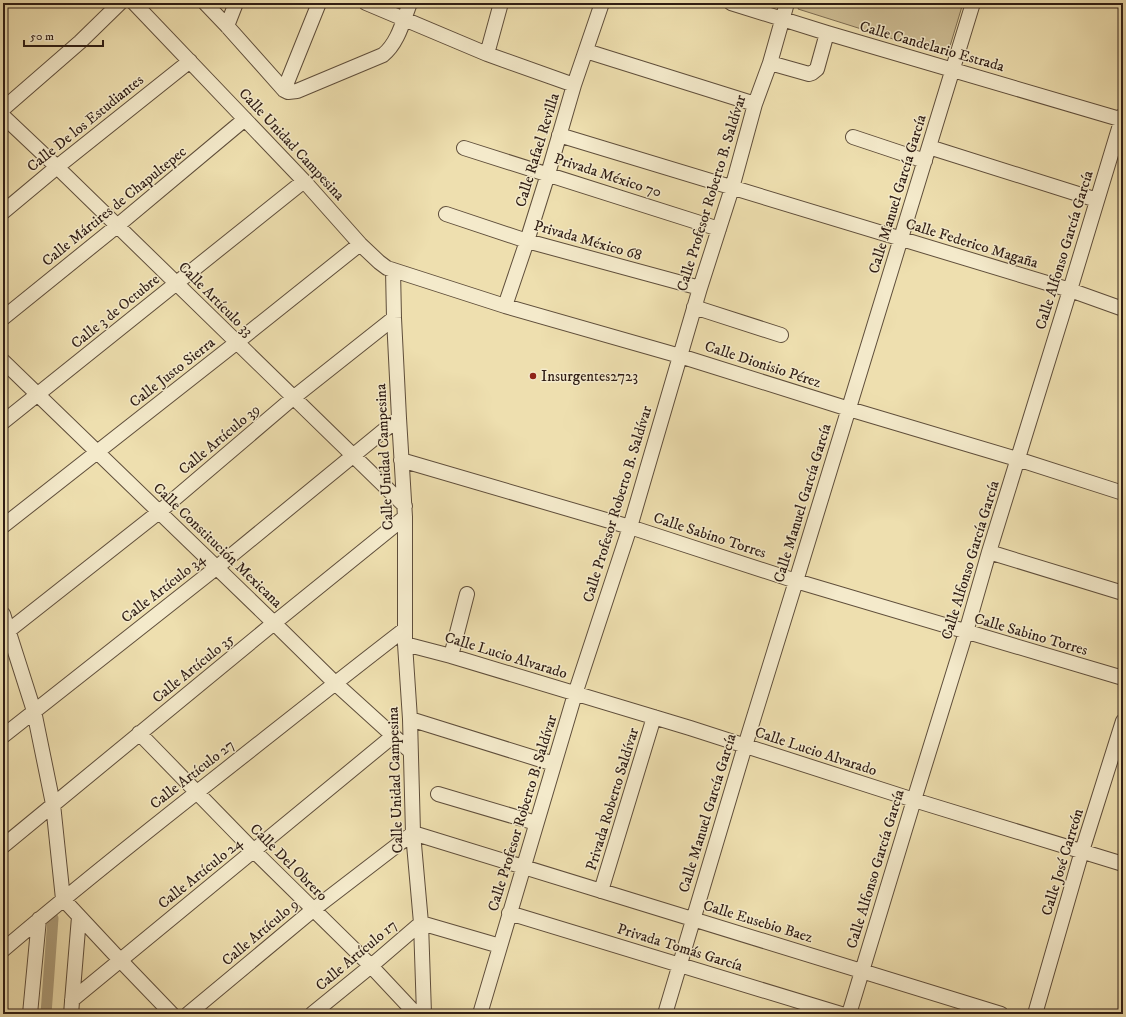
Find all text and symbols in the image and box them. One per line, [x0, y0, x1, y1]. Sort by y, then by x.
street label: Calle Candelario Estrada [857, 17, 1007, 76]
scale bar [24, 22, 103, 48]
text: 50 m [30, 29, 54, 44]
street label: Calle De los Estudiantes [23, 71, 147, 176]
street label: Calle Unidad Campesina [235, 84, 349, 205]
street label: Calle Rafael Revilla [511, 90, 564, 209]
street label: Calle Profesor Roberto B. Saldívar [672, 92, 751, 294]
street label: Calle Manuel García García [864, 112, 931, 276]
street label: Calle Mártires de Chapultepec [38, 142, 191, 271]
street label: Privada México 70 [552, 149, 664, 202]
street label: Calle Alfonso García García [1031, 168, 1098, 332]
street label: Calle Federico Magaña [903, 214, 1041, 273]
street label: Privada México 68 [532, 216, 644, 265]
street label: Calle Artículo 33 [174, 258, 257, 341]
street label: Calle 3 de Octubre [67, 270, 163, 353]
street label: Calle Justo Sierra [126, 333, 219, 412]
street label: Calle Dionisio Pérez [702, 337, 824, 392]
place label: Insurgentes2723 [541, 367, 638, 386]
marker: Insurgentes2723 [528, 371, 538, 381]
street label: Calle Unidad Campesina [371, 383, 398, 531]
street label: Calle Artículo 39 [175, 400, 264, 479]
street label: Calle Profesor Roberto B. Saldívar [578, 403, 657, 605]
street label: Calle Manuel García García [769, 421, 836, 585]
street label: Calle Alfonso García García [937, 478, 1004, 642]
street label: Calle Constitución Mexicana [149, 479, 287, 612]
street label: Calle Sabino Torres [651, 508, 769, 563]
street label: Calle Artículo 34 [117, 549, 209, 627]
street label: Calle Sabino Torres [972, 609, 1090, 660]
street label: Calle Lucio Alvarado [442, 628, 569, 683]
street label: Calle Artículo 35 [148, 629, 239, 707]
street label: Calle Unidad Campesina [383, 706, 408, 854]
street label: Calle Profesor Roberto B. Saldívar [483, 712, 562, 914]
street label: Calle Lucio Alvarado [752, 723, 879, 780]
street label: Privada Roberto Saldívar [582, 725, 643, 873]
street label: Calle Manuel García García [674, 731, 741, 895]
street label: Calle Artículo 27 [146, 735, 238, 813]
street label: Calle Alfonso García García [842, 787, 909, 951]
street label: Calle José Carreón [1037, 806, 1088, 918]
street label: Calle Del Obrero [246, 820, 331, 905]
street label: Calle Artículo 24 [154, 833, 247, 913]
street label: Calle Artículo 9 [218, 895, 303, 970]
street label: Calle Eusebio Baez [701, 896, 816, 947]
street label: Calle Artículo 17 [312, 916, 401, 995]
street label: Privada Tomás García [615, 919, 745, 976]

